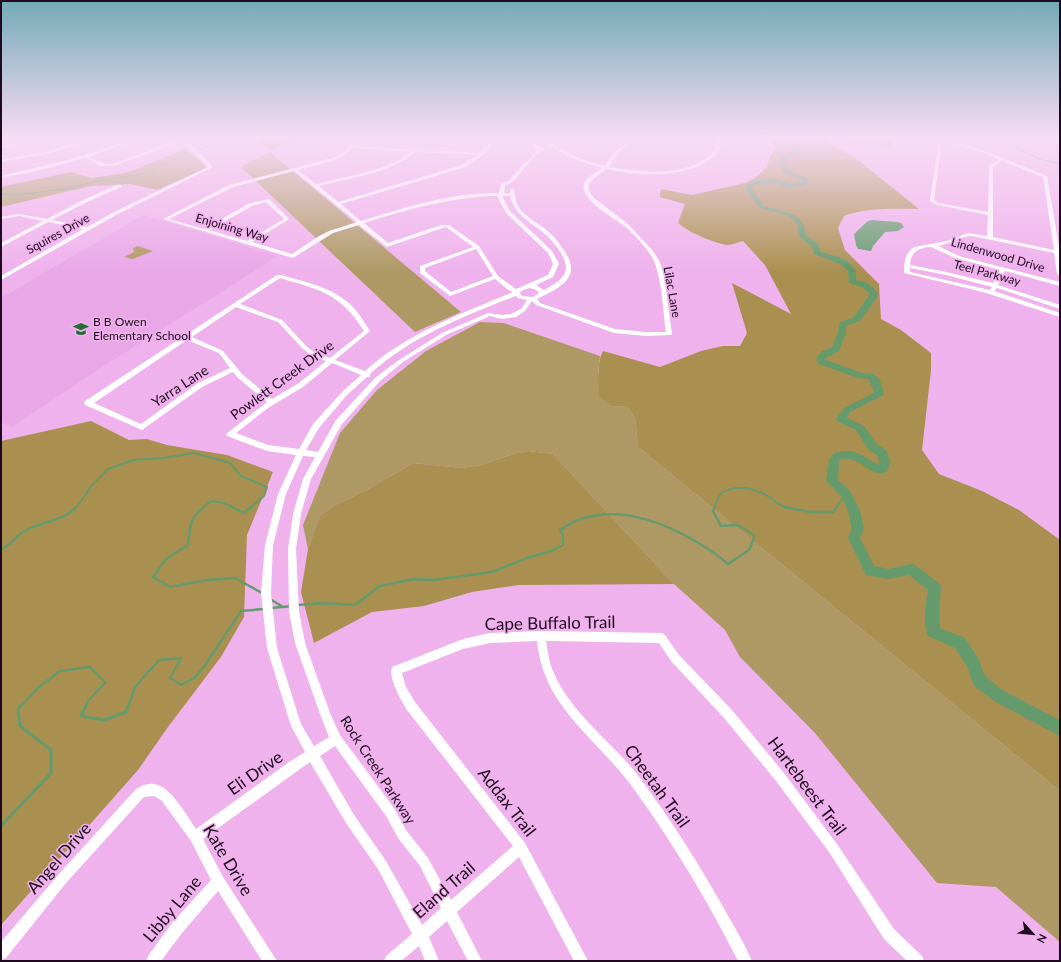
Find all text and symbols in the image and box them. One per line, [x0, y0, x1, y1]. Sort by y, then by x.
street label: Squires Drive [23, 210, 92, 257]
street label: Enjoining Way [194, 210, 271, 245]
street label: Lindenwood Drive [950, 234, 1047, 275]
street label: Teel Parkway [952, 256, 1023, 289]
street label: Lilac Lane [661, 265, 684, 319]
place label: B B Owen Elementary School [93, 314, 191, 343]
school or university icon: B B Owen Elementary School [72, 320, 90, 338]
street label: Powlett Creek Drive [227, 336, 337, 423]
street label: Yarra Lane [148, 361, 211, 410]
street label: Cape Buffalo Trail [484, 611, 616, 634]
street label: Rock Creek Parkway [337, 712, 420, 828]
street label: Hartebeest Trail [764, 732, 851, 839]
street label: Cheetah Trail [620, 740, 695, 831]
street label: Eli Drive [223, 746, 286, 799]
street label: Addax Trail [474, 763, 541, 840]
street label: Angel Drive [22, 818, 95, 898]
street label: Kate Drive [199, 820, 258, 899]
street label: Eland Trail [408, 857, 479, 922]
street label: Libby Lane [138, 871, 205, 946]
north arrow [1013, 914, 1053, 954]
text: N [1035, 932, 1050, 945]

